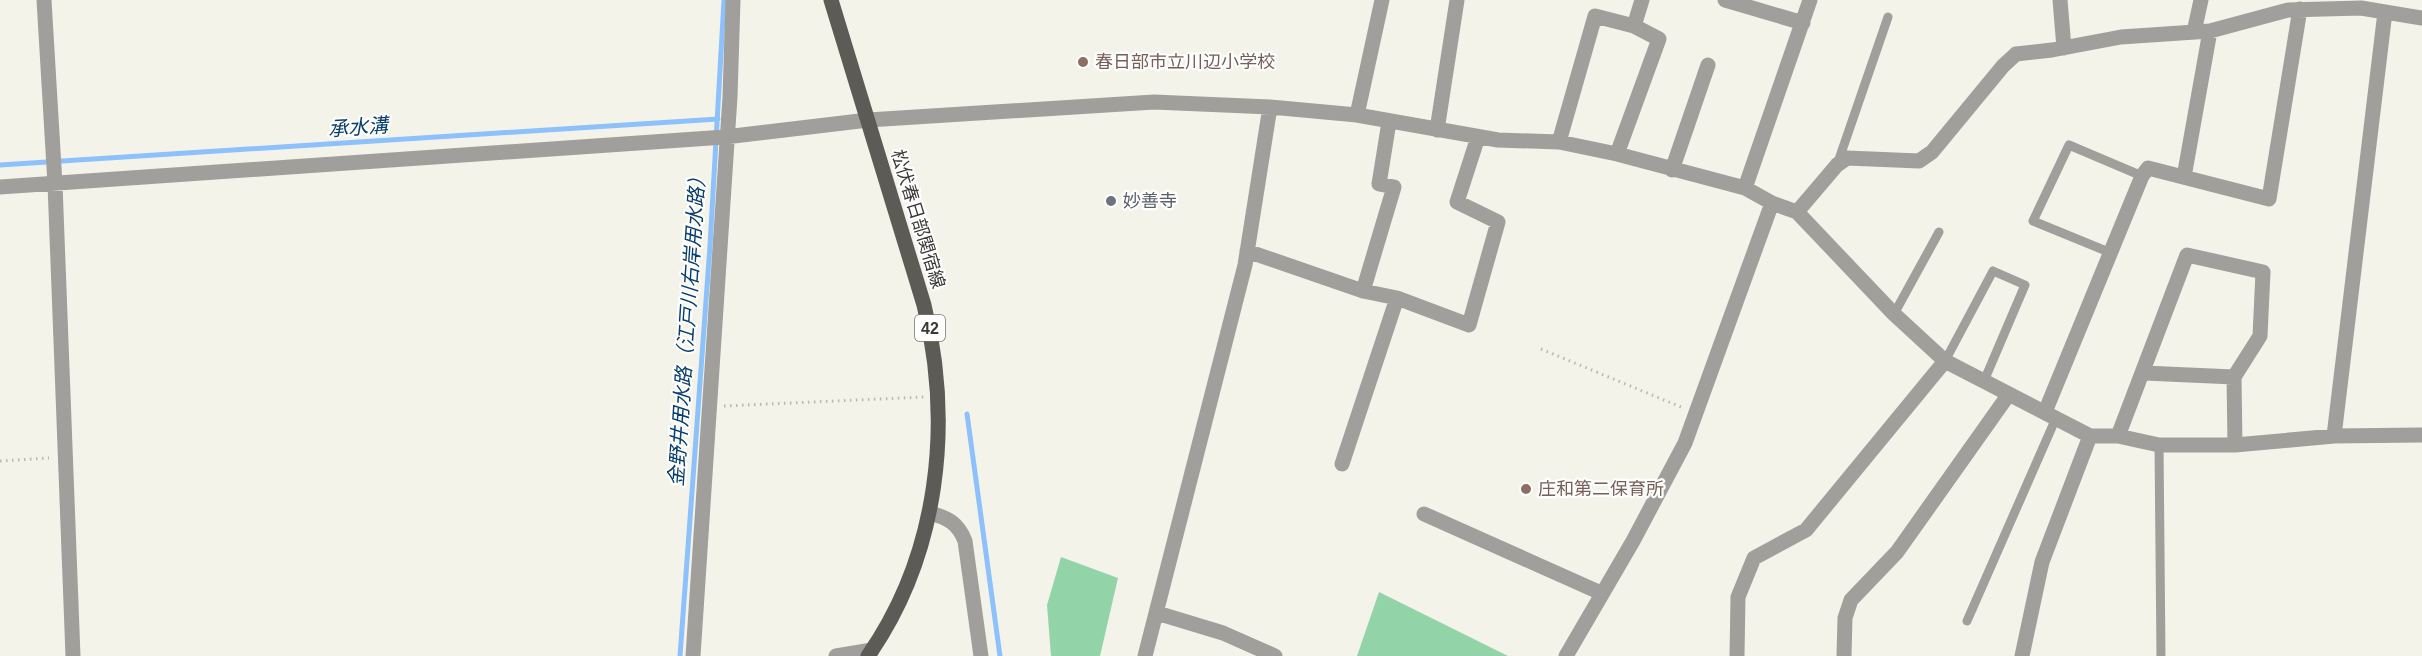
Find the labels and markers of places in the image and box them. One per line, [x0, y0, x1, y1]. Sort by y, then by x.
place label: 春日部市立川辺小学校 [1095, 52, 1275, 72]
marker: 春日部市立川辺小学校 [1076, 55, 1090, 69]
place label: 妙善寺 [1123, 191, 1177, 211]
marker: 妙善寺 [1104, 194, 1118, 208]
place label: 庄和第二保育所 [1538, 479, 1664, 499]
marker: 庄和第二保育所 [1519, 482, 1533, 496]

